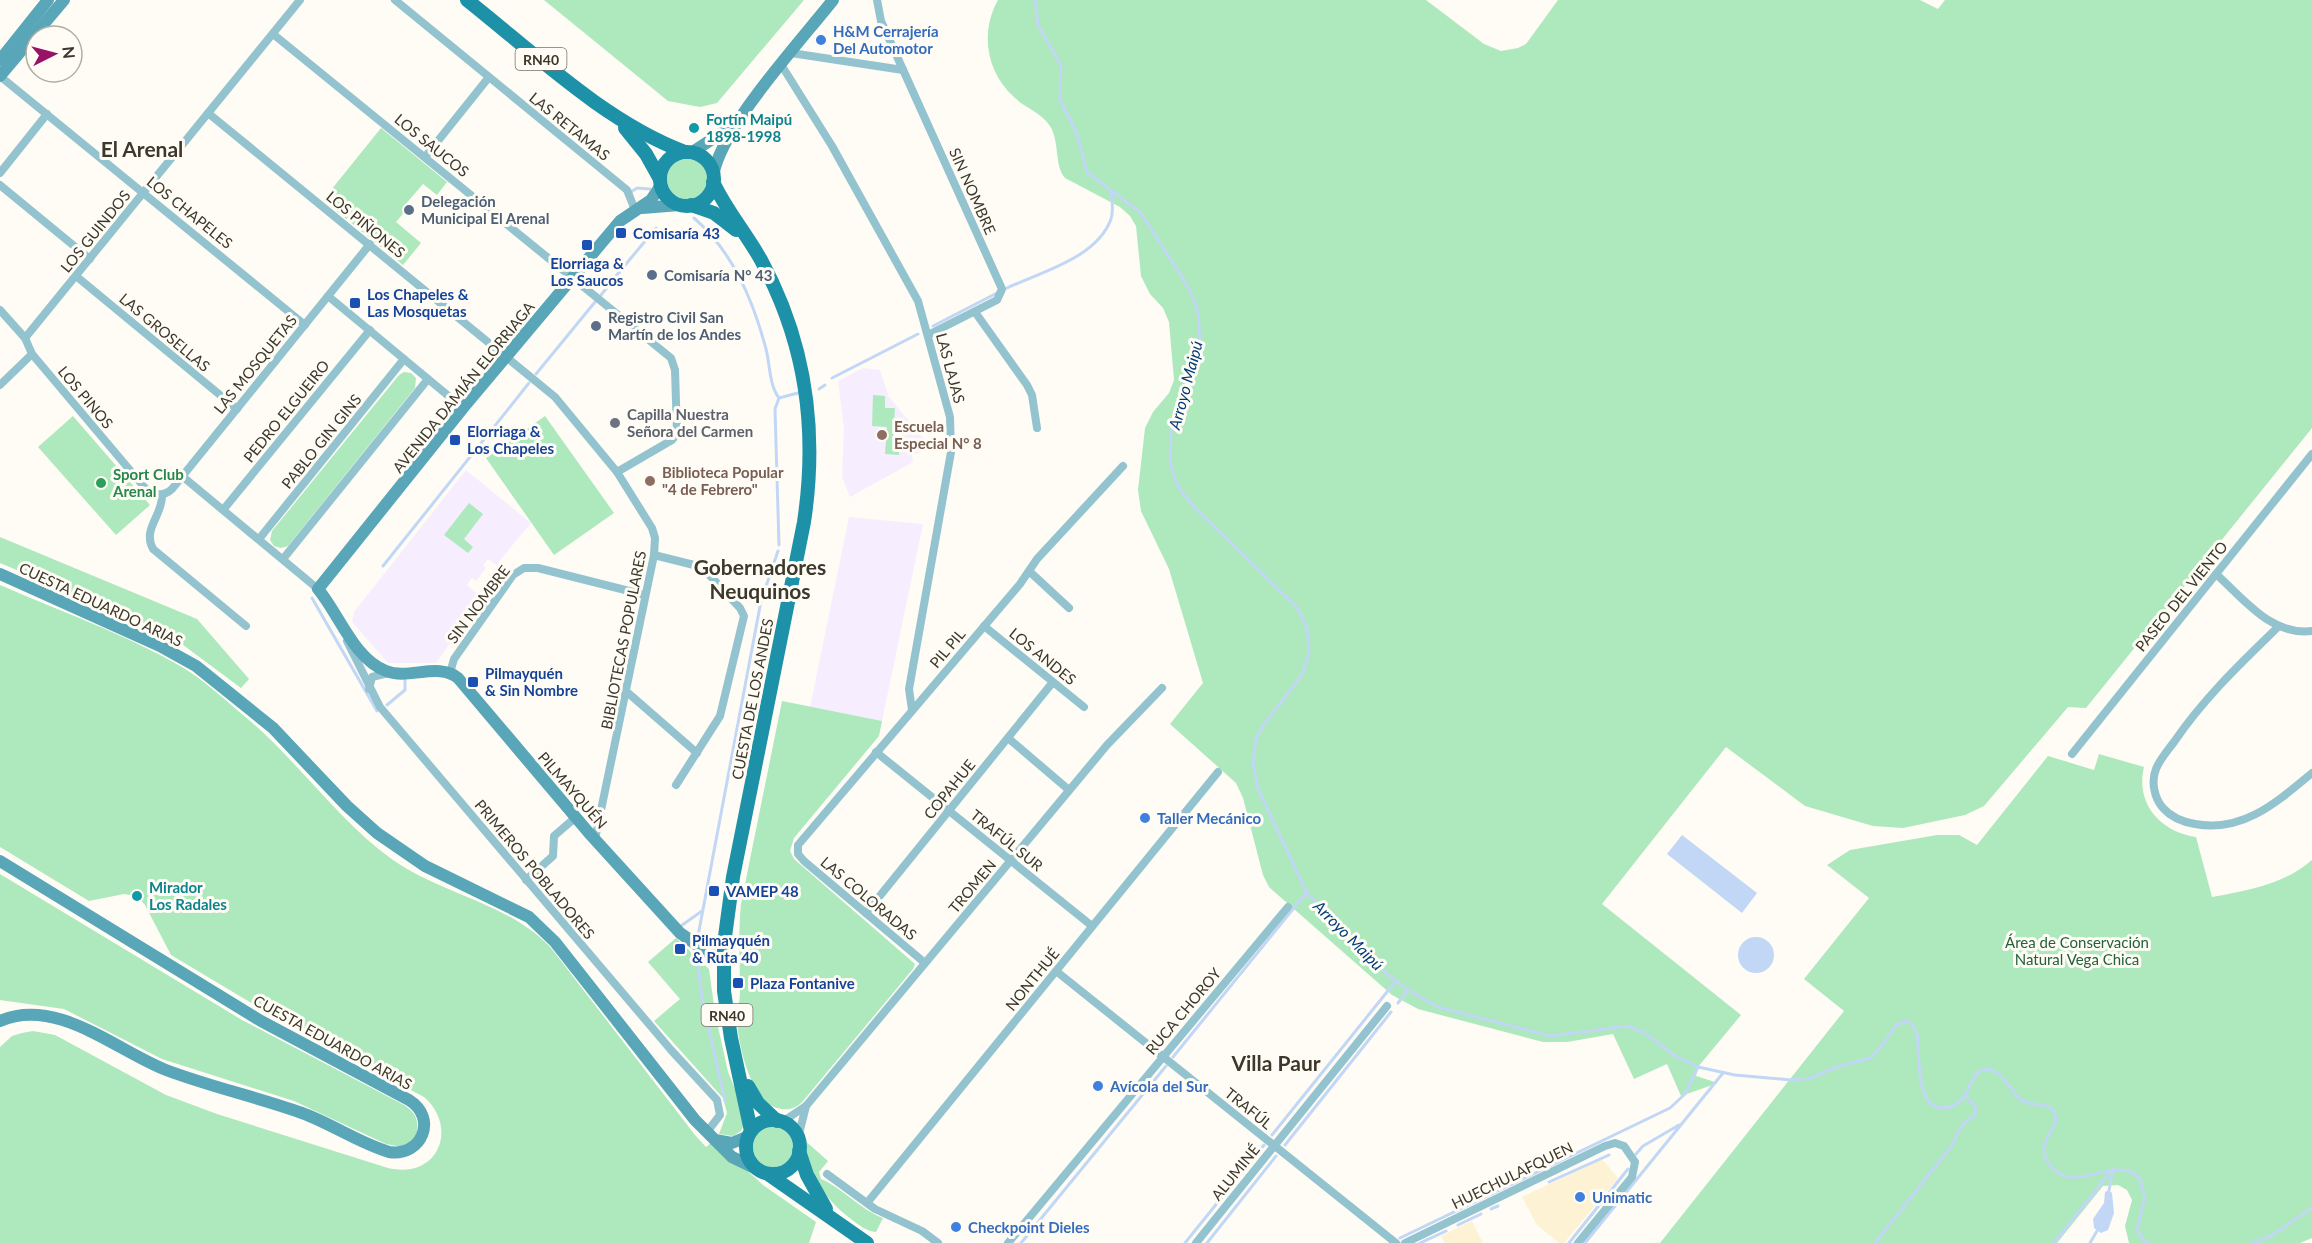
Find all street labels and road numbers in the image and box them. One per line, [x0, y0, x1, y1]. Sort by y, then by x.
road number: RN40 [516, 48, 566, 70]
street label: LAS RETAMAS [526, 88, 614, 164]
street label: LOS SAUCOS [391, 110, 473, 180]
street label: SIN NOMBRE [946, 145, 1000, 237]
street label: LOS CHAPELES [144, 172, 236, 252]
street label: LOS GUINDOS [56, 186, 134, 276]
street label: LOS PIÑONES [323, 187, 409, 261]
street label: LAS GROSELLAS [116, 289, 214, 375]
street label: AVENIDA DAMIÁN ELORRIAGA [388, 297, 538, 476]
street label: LAS MOSQUETAS [210, 311, 300, 417]
street label: LAS LAJAS [933, 331, 969, 405]
street label: PEDRO ELGUEIRO [239, 356, 333, 466]
street label: LOS PINOS [55, 362, 117, 432]
street label: PABLO GIN GINS [277, 390, 365, 492]
street label: PASEO DEL VIENTO [2131, 537, 2231, 655]
street label: BIBLIOTECAS POPULARES [597, 549, 649, 731]
street label: CUESTA EDUARDO ARIAS [16, 558, 186, 650]
street label: SIN NOMBRE [443, 562, 513, 646]
street label: CUESTA DE LOS ANDES [728, 617, 776, 781]
street label: LOS ANDES [1006, 624, 1080, 688]
street label: PIL PIL [926, 625, 969, 671]
street label: PILMAYQUÉN [535, 748, 611, 832]
street label: COPAHUE [920, 756, 978, 822]
street label: PRIMEROS POBLADORES [471, 796, 599, 942]
street label: TRAFÚL SUR [967, 805, 1047, 875]
street label: LAS COLORADAS [817, 853, 921, 943]
street label: TROMEN [944, 856, 1000, 916]
street label: NONTHUÉ [1001, 944, 1063, 1014]
street label: RUCA CHOROY [1142, 964, 1225, 1058]
street label: CUESTA EDUARDO ARIAS [251, 991, 415, 1093]
road number: RN40 [702, 1004, 752, 1026]
street label: TRAFÚL [1222, 1083, 1277, 1133]
street label: HUECHULAFQUEN [1448, 1138, 1576, 1212]
street label: ALUMINÉ [1207, 1140, 1263, 1204]

